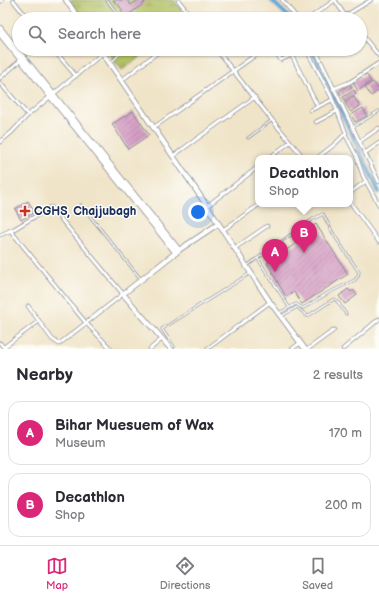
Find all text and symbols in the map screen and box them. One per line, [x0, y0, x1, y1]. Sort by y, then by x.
search box [12, 12, 367, 56]
icon: search [26, 23, 48, 45]
text: Search here [58, 25, 141, 44]
popup [255, 155, 353, 207]
text: Decathlon [269, 164, 339, 183]
text: Shop [269, 183, 299, 199]
your location [188, 202, 208, 222]
place label: CGHS, Chajjubagh [34, 204, 136, 219]
marker: CGHS, Chajjubagh [19, 205, 31, 217]
pin: B [291, 220, 317, 253]
pin: A [262, 239, 288, 272]
text: Nearby [16, 365, 73, 385]
text: 2 results [313, 367, 363, 383]
text: Bihar Muesuem of Wax [55, 416, 214, 435]
text: A [26, 425, 34, 441]
text: 170 m [329, 425, 362, 441]
text: Museum [55, 435, 106, 451]
text: Decathlon [55, 488, 125, 507]
text: B [25, 497, 35, 513]
text: 200 m [325, 497, 362, 513]
text: Shop [55, 507, 85, 523]
tab: Map [46, 555, 68, 592]
tab: Directions [160, 555, 210, 592]
tab: Saved [302, 555, 333, 592]

